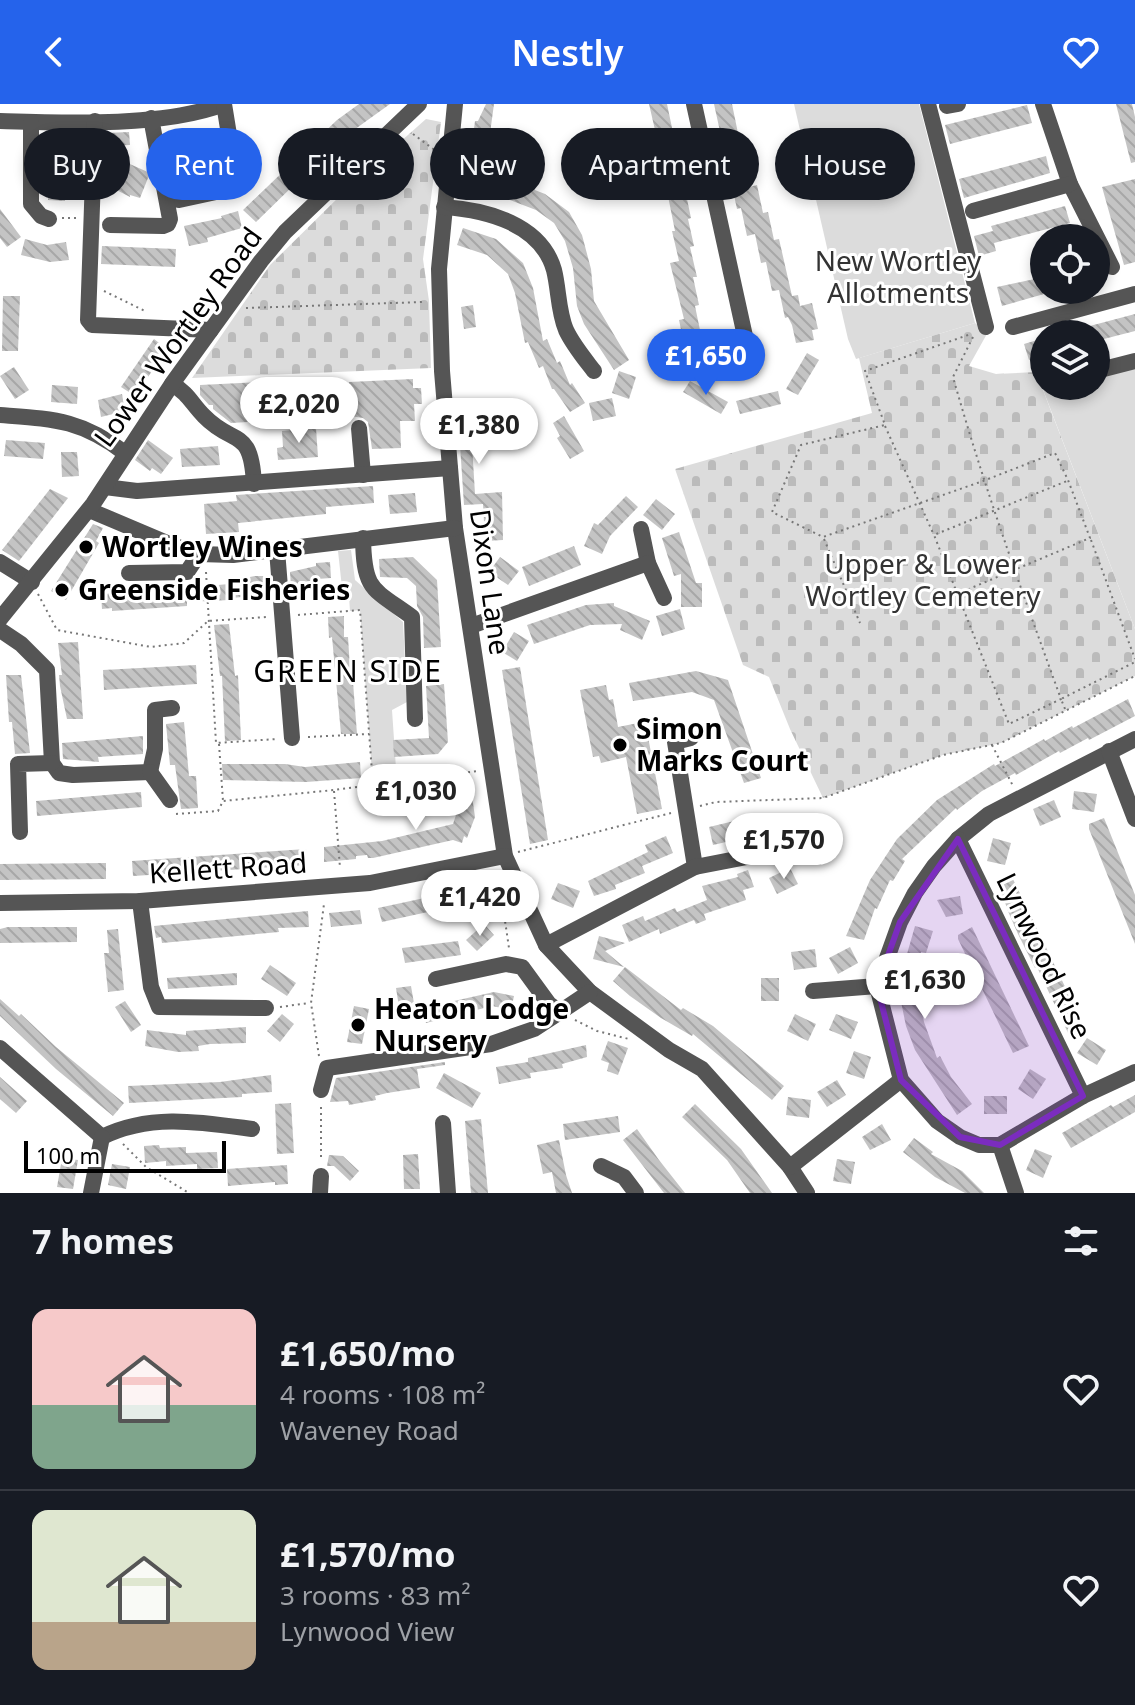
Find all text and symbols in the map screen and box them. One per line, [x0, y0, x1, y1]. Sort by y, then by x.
text: Nestly [512, 28, 623, 77]
icon: back [32, 30, 76, 74]
icon: heart [1059, 30, 1103, 74]
chip: Buy [24, 128, 130, 200]
chip: Rent [146, 128, 262, 200]
chip: Filters [278, 128, 414, 200]
chip: New [430, 128, 545, 200]
chip: Apartment [561, 128, 759, 200]
chip: House [775, 128, 915, 200]
street label: Lower Wortley Road [84, 219, 270, 454]
map controls [1030, 224, 1110, 400]
button: locate [1030, 224, 1110, 304]
park label: New Wortley Allotments [815, 241, 982, 311]
button: layers [1030, 320, 1110, 400]
pin: £1,650 [641, 329, 771, 397]
text: £1,650 [665, 337, 747, 373]
pin: £2,020 [234, 377, 364, 445]
text: £2,020 [258, 385, 340, 421]
pin: £1,380 [414, 398, 544, 466]
text: £1,380 [438, 406, 520, 442]
street label: Dixon Lane [462, 506, 520, 657]
place label: Wortley Wines [102, 527, 303, 565]
marker: Wortley Wines [77, 538, 95, 556]
park label: Upper & Lower Wortley Cemetery [805, 544, 1041, 614]
place label: Greenside Fisheries [78, 570, 350, 608]
marker: Greenside Fisheries [53, 581, 71, 599]
district label: GREEN SIDE [253, 650, 443, 691]
place label: Simon Marks Court [636, 709, 809, 779]
marker: Simon Marks Court [611, 736, 629, 754]
pin: £1,030 [351, 764, 481, 832]
text: £1,030 [375, 772, 457, 808]
pin: £1,570 [719, 813, 849, 881]
text: £1,570 [743, 821, 825, 857]
street label: Kellett Road [148, 843, 308, 891]
street label: Lynwood Rise [988, 866, 1102, 1045]
pin: £1,420 [415, 870, 545, 938]
text: £1,420 [439, 878, 521, 914]
pin: £1,630 [860, 953, 990, 1021]
text: £1,630 [884, 961, 966, 997]
place label: Heaton Lodge Nursery [374, 989, 569, 1059]
marker: Heaton Lodge Nursery [349, 1016, 367, 1034]
scale bar [24, 1137, 226, 1173]
text: 100 m [36, 1140, 100, 1170]
text: 7 homes [32, 1218, 174, 1264]
icon: filters [1059, 1219, 1103, 1263]
text: £1,650/mo [280, 1330, 455, 1376]
icon: home [96, 1341, 192, 1437]
icon: heart [1059, 1367, 1103, 1411]
text: 4 rooms · 108 m² [280, 1376, 485, 1412]
text: Waveney Road [280, 1412, 459, 1448]
text: £1,570/mo [280, 1531, 455, 1577]
icon: home [96, 1542, 192, 1638]
icon: heart [1059, 1568, 1103, 1612]
text: 3 rooms · 83 m² [280, 1577, 470, 1613]
text: Lynwood View [280, 1613, 455, 1649]

